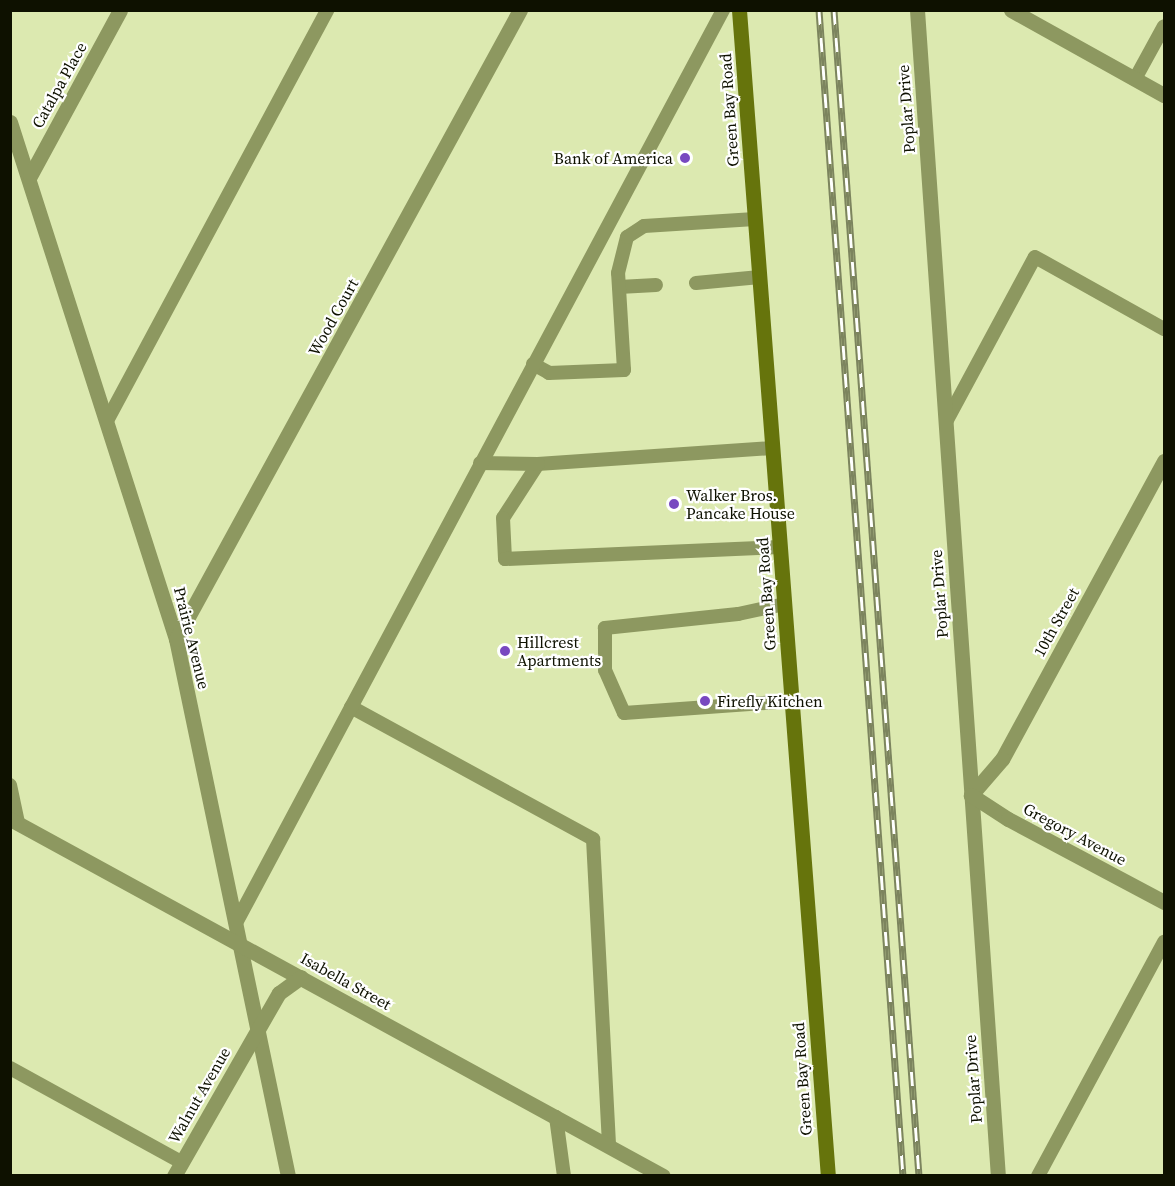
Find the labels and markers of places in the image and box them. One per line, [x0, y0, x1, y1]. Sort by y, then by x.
place label: Bank of America [554, 148, 673, 168]
marker: Bank of America [678, 151, 692, 165]
place label: Walker Bros. Pancake House [686, 485, 795, 523]
marker: Walker Bros. Pancake House [667, 497, 681, 511]
place label: Hillcrest Apartments [517, 632, 601, 670]
marker: Hillcrest Apartments [498, 644, 512, 658]
place label: Firefly Kitchen [717, 691, 823, 711]
marker: Firefly Kitchen [698, 694, 712, 708]

